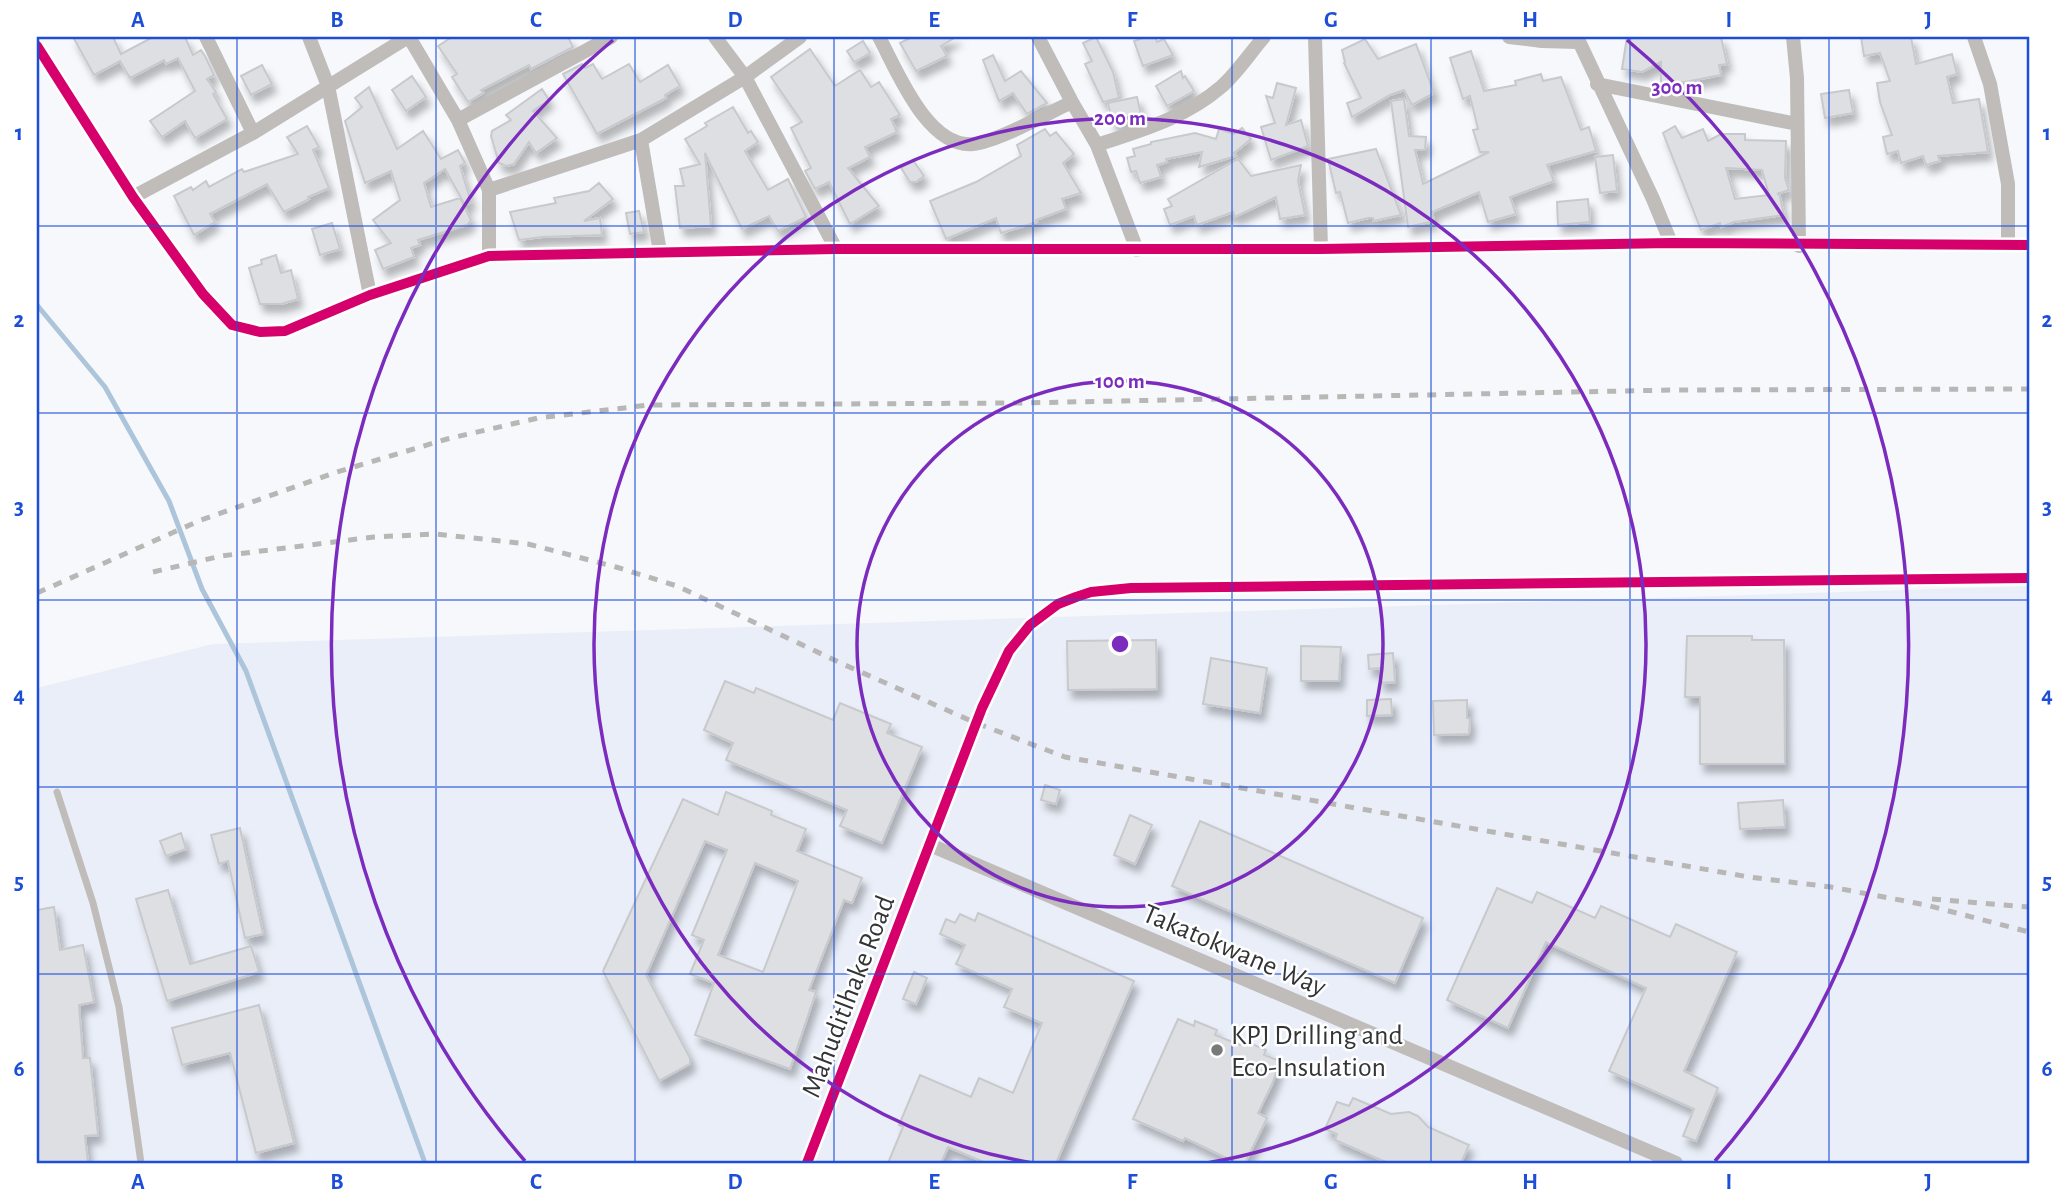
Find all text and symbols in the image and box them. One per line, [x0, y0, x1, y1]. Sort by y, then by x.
text: A [131, 9, 145, 32]
text: B [330, 9, 344, 32]
text: C [530, 9, 542, 32]
text: D [727, 9, 743, 32]
text: E [928, 9, 940, 32]
text: F [1127, 9, 1138, 32]
text: G [1324, 9, 1338, 32]
text: H [1522, 9, 1538, 32]
text: I [1726, 9, 1732, 32]
text: J [1924, 9, 1932, 32]
text: 300 m [1651, 77, 1703, 98]
text: 200 m [1094, 108, 1146, 129]
text: 1 [15, 122, 23, 145]
text: 1 [2043, 122, 2051, 145]
text: 2 [14, 309, 25, 332]
text: 2 [2042, 309, 2053, 332]
text: 100 m [1095, 371, 1145, 392]
text: 3 [14, 496, 24, 519]
text: 3 [2042, 496, 2052, 519]
centre of rings [1108, 632, 1132, 656]
text: 4 [13, 684, 25, 707]
text: 4 [2041, 684, 2053, 707]
text: 5 [14, 871, 24, 894]
text: 5 [2042, 871, 2052, 894]
street label: Mahuditlhake Road [797, 892, 900, 1102]
street label: Takatokwane Way [1138, 900, 1330, 1002]
place label: KPJ Drilling and Eco-Insulation [1231, 1022, 1403, 1082]
marker: KPJ Drilling and Eco-Insulation [1209, 1042, 1225, 1058]
text: 6 [13, 1058, 25, 1081]
text: 6 [2041, 1058, 2053, 1081]
text: A [131, 1171, 145, 1194]
text: B [330, 1171, 344, 1194]
text: C [530, 1171, 542, 1194]
text: D [727, 1171, 743, 1194]
text: E [928, 1171, 940, 1194]
text: F [1127, 1171, 1138, 1194]
text: G [1324, 1171, 1338, 1194]
text: H [1522, 1171, 1538, 1194]
text: I [1726, 1171, 1732, 1194]
text: J [1924, 1171, 1932, 1194]

